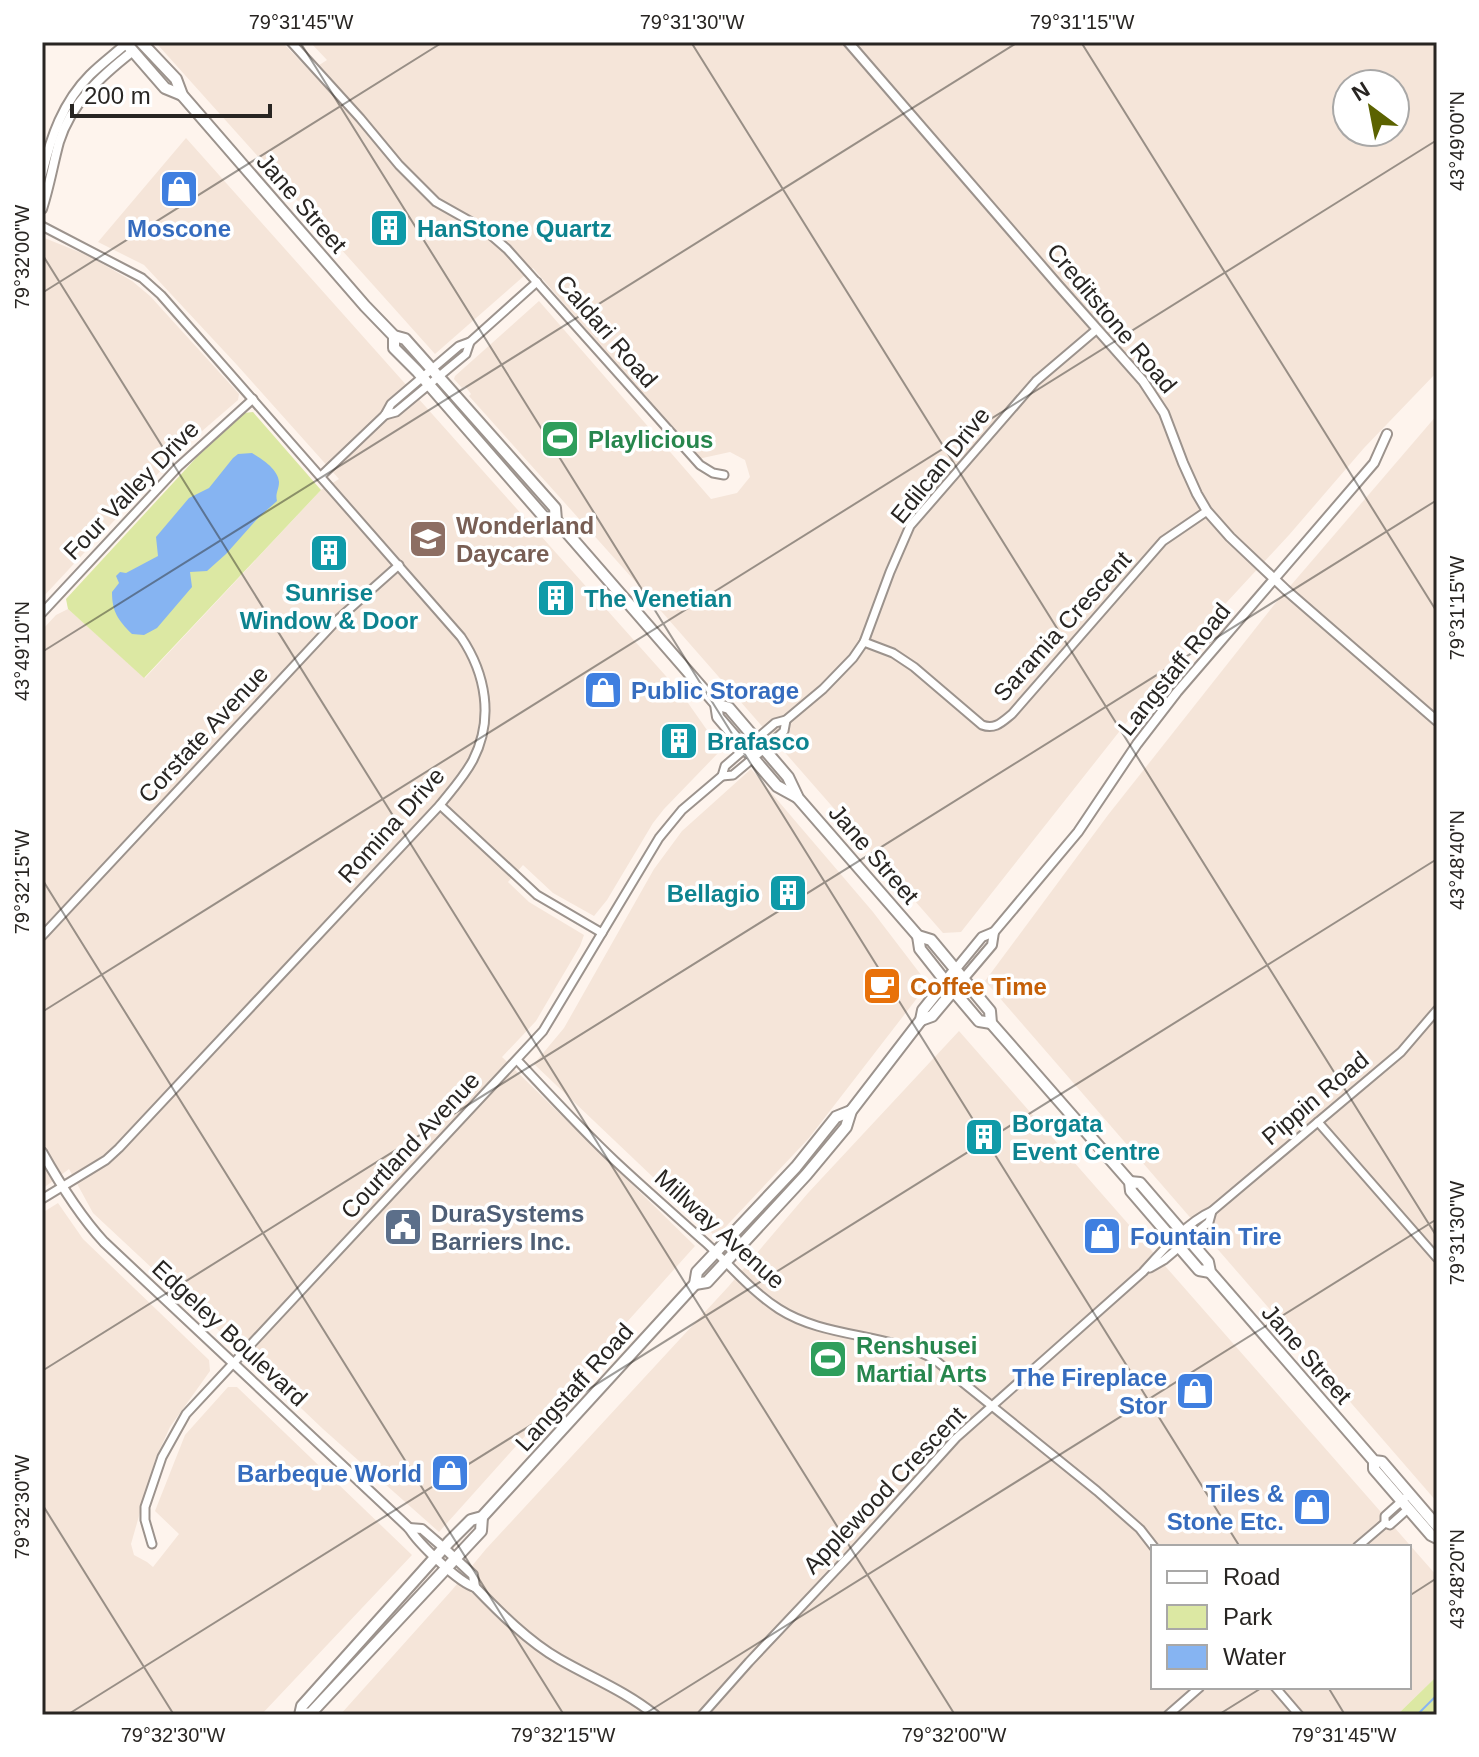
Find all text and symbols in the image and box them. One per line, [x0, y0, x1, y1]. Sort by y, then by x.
text: 79°31'45"W [249, 11, 353, 33]
text: 79°31'30"W [640, 11, 744, 33]
text: 79°31'15"W [1030, 11, 1134, 33]
scale bar [72, 68, 270, 118]
north arrow [1331, 68, 1411, 148]
text: N [1347, 77, 1374, 106]
text: 200 m [84, 82, 151, 109]
text: 43°49'00"N [1446, 91, 1468, 191]
street label: Jane Street [252, 148, 353, 258]
shop icon: Moscone [158, 168, 200, 210]
text: 79°32'00"W [11, 205, 33, 309]
building icon: HanStone Quartz [368, 207, 410, 249]
place label: Moscone [127, 215, 231, 242]
place label: HanStone Quartz [417, 215, 612, 242]
street label: Creditstone Road [1042, 238, 1182, 398]
street label: Caldari Road [551, 269, 663, 393]
street label: Edilcan Drive [885, 402, 995, 528]
street label: Four Valley Drive [58, 415, 204, 565]
sports icon: Playlicious [539, 418, 581, 460]
place label: Playlicious [588, 426, 713, 453]
place label: Wonderland Daycare [456, 512, 594, 567]
school or university icon: Wonderland Daycare [407, 518, 449, 560]
building icon: Sunrise Window & Door [308, 532, 350, 574]
street label: Saramia Crescent [988, 545, 1137, 706]
text: 79°31'15"W [1446, 556, 1468, 660]
building icon: The Venetian [535, 577, 577, 619]
place label: Sunrise Window & Door [240, 579, 418, 634]
place label: The Venetian [584, 585, 732, 612]
street label: Langstaff Road [1112, 597, 1236, 741]
text: 43°49'10"N [11, 601, 33, 701]
street label: Corstate Avenue [133, 660, 273, 808]
shop icon: Public Storage [582, 669, 624, 711]
place label: Public Storage [631, 677, 799, 704]
building icon: Brafasco [658, 720, 700, 762]
place label: Brafasco [707, 728, 810, 755]
street label: Romina Drive [332, 762, 450, 888]
street label: Jane Street [824, 799, 925, 909]
text: 43°48'40"N [1446, 810, 1468, 910]
text: 79°32'15"W [11, 830, 33, 934]
building icon: Bellagio [767, 872, 809, 914]
place label: Bellagio [667, 880, 760, 907]
cafe icon: Coffee Time [861, 965, 903, 1007]
place label: Coffee Time [910, 973, 1047, 1000]
street label: Pippin Road [1256, 1046, 1374, 1150]
street label: Courtland Avenue [335, 1066, 485, 1224]
place label: Borgata Event Centre [1012, 1110, 1160, 1165]
building icon: Borgata Event Centre [963, 1116, 1005, 1158]
street label: Millway Avenue [650, 1164, 790, 1294]
text: 79°31'30"W [1446, 1181, 1468, 1285]
place label: DuraSystems Barriers Inc. [431, 1200, 584, 1255]
public building icon: DuraSystems Barriers Inc. [382, 1206, 424, 1248]
shop icon: Fountain Tire [1081, 1215, 1123, 1257]
place label: Fountain Tire [1130, 1223, 1282, 1250]
street label: Edgeley Boulevard [147, 1254, 313, 1412]
street label: Jane Street [1257, 1299, 1358, 1409]
street label: Langstaff Road [510, 1318, 638, 1456]
place label: Renshusei Martial Arts [856, 1332, 987, 1387]
sports icon: Renshusei Martial Arts [807, 1338, 849, 1380]
place label: The Fireplace Stor [1012, 1364, 1167, 1419]
shop icon: The Fireplace Stor [1174, 1370, 1216, 1412]
street label: Applewood Crescent [797, 1401, 971, 1579]
shop icon: Barbeque World [429, 1452, 471, 1494]
text: 79°32'30"W [11, 1455, 33, 1559]
place label: Barbeque World [237, 1460, 422, 1487]
place label: Tiles & Stone Etc. [1167, 1480, 1284, 1535]
shop icon: Tiles & Stone Etc. [1291, 1486, 1333, 1528]
text: 43°48'20"N [1446, 1529, 1468, 1629]
legend [1151, 1545, 1411, 1689]
text: Road [1223, 1563, 1280, 1590]
text: Park [1223, 1603, 1273, 1630]
text: Water [1223, 1643, 1286, 1670]
text: 79°32'30"W [121, 1724, 225, 1746]
text: 79°32'15"W [511, 1724, 615, 1746]
text: 79°32'00"W [902, 1724, 1006, 1746]
text: 79°31'45"W [1292, 1724, 1396, 1746]

